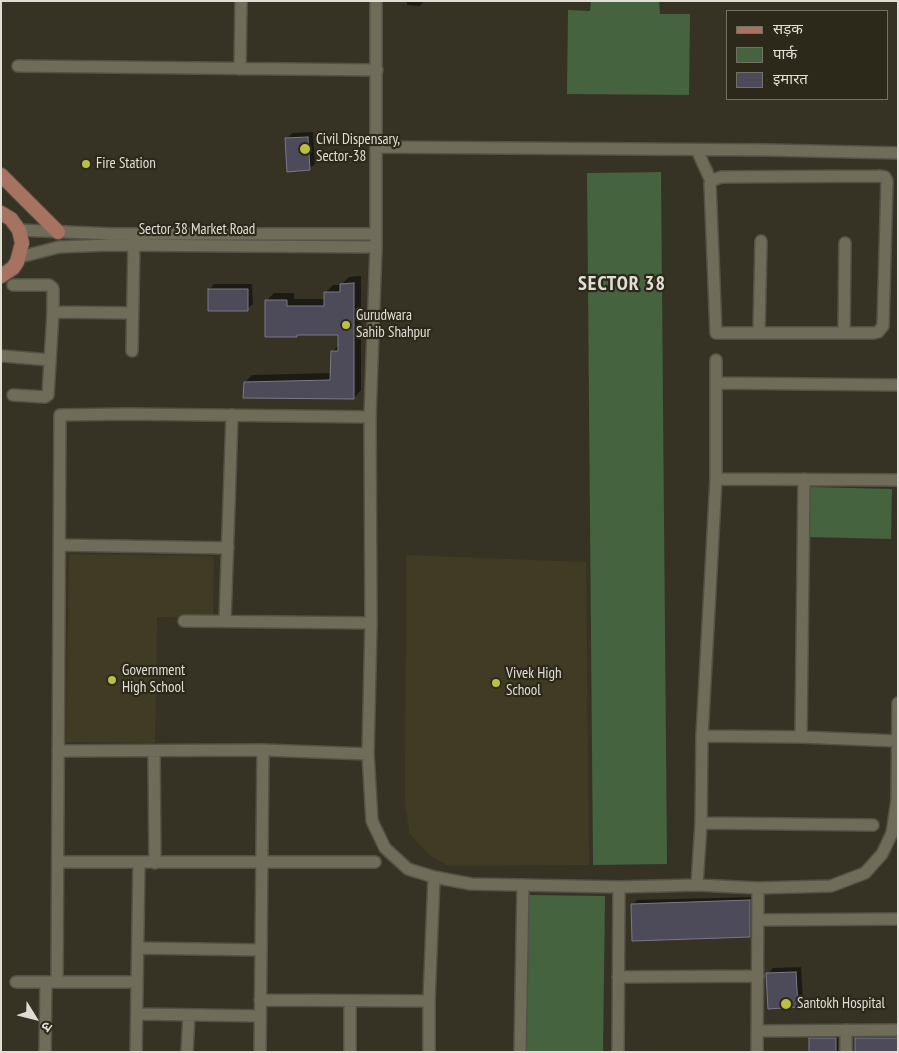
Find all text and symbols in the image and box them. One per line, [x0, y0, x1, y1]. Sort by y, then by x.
legend [726, 10, 889, 100]
text: सड़क [773, 19, 803, 38]
text: पार्क [773, 44, 797, 63]
text: इमारत [773, 69, 808, 88]
place label: Civil Dispensary, Sector-38 [316, 131, 400, 166]
marker: Civil Dispensary, Sector-38 [298, 142, 312, 156]
place label: Fire Station [96, 155, 156, 173]
marker: Fire Station [80, 158, 92, 170]
street label: Sector 38 Market Road [139, 221, 255, 239]
district label: SECTOR 38 [577, 272, 667, 296]
place label: Gurudwara Sahib Shahpur [356, 307, 431, 342]
marker: Gurudwara Sahib Shahpur [340, 319, 352, 331]
place label: Government High School [122, 662, 185, 697]
place label: Vivek High School [506, 665, 562, 700]
marker: Government High School [106, 674, 118, 686]
marker: Vivek High School [490, 677, 502, 689]
north arrow [10, 993, 60, 1043]
place label: Santokh Hospital [797, 995, 885, 1013]
marker: Santokh Hospital [779, 997, 793, 1011]
text: उ [37, 1018, 57, 1035]

